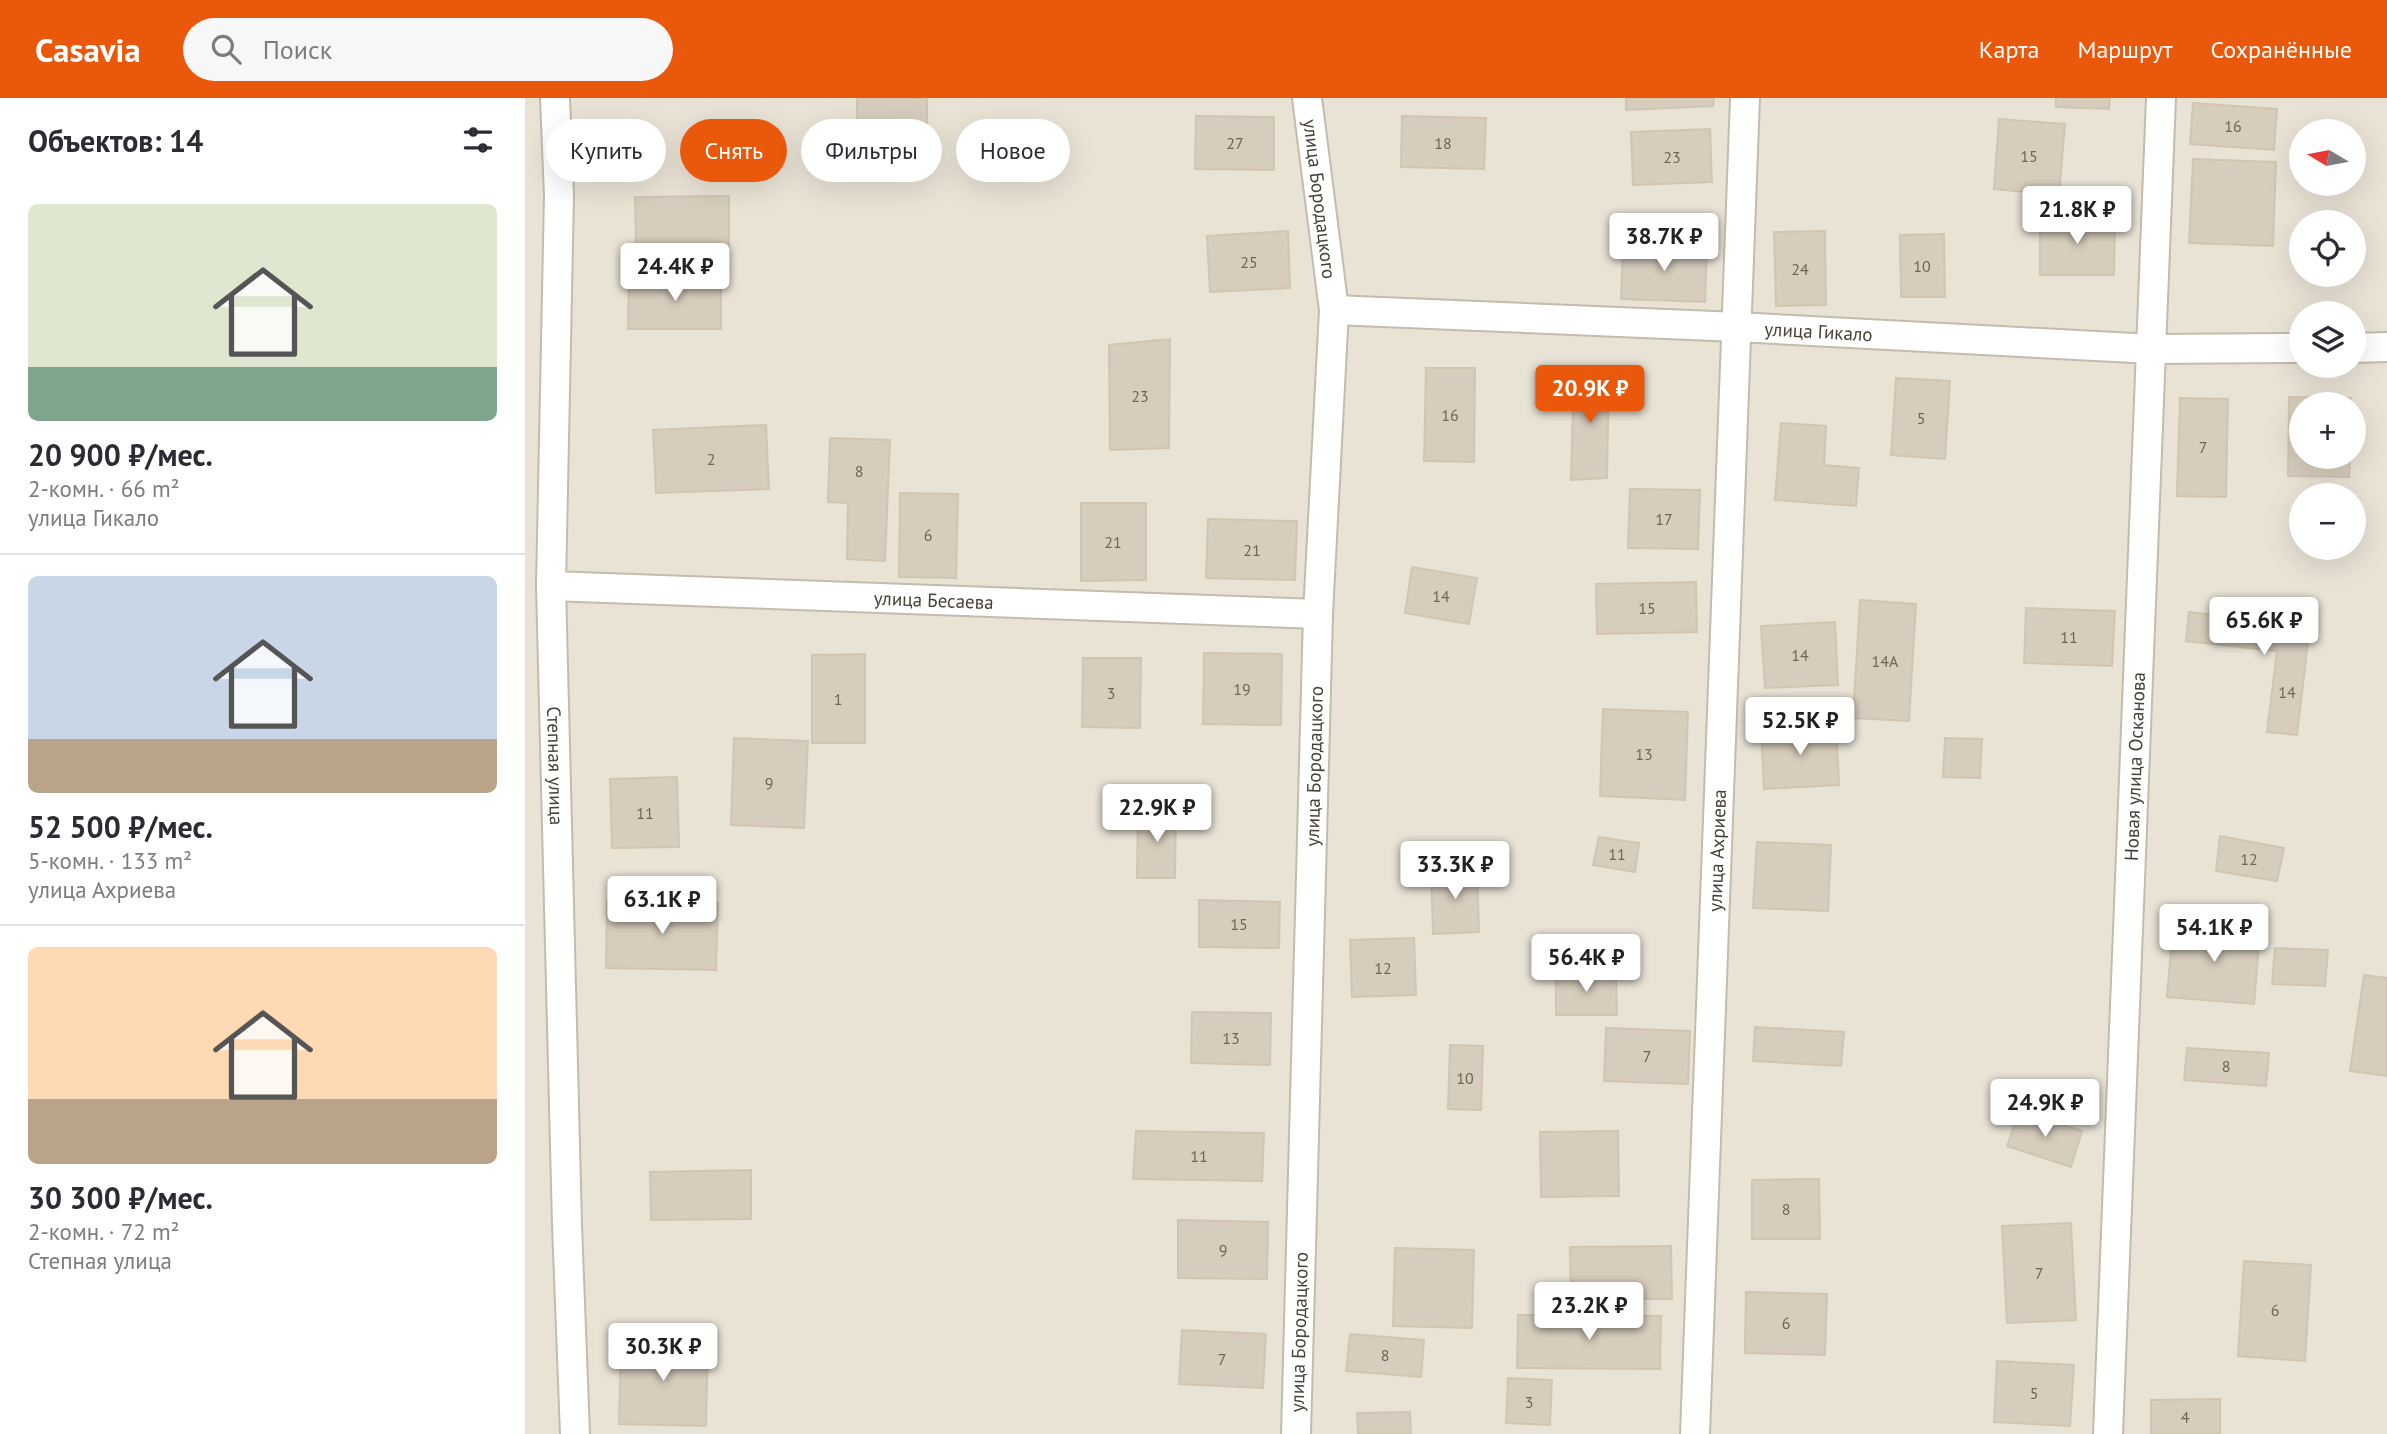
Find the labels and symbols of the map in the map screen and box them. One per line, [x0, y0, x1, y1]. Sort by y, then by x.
house number: 16 [2224, 116, 2242, 136]
street label: улица Бородацкого [1298, 118, 1342, 280]
north arrow [2289, 119, 2366, 196]
house number: 27 [1226, 133, 1244, 153]
house number: 18 [1434, 133, 1452, 153]
house number: 15 [2020, 146, 2038, 166]
house number: 23 [1663, 147, 1681, 167]
pin: 21.8K ₽ [2012, 186, 2142, 246]
pin: 38.7K ₽ [1599, 214, 1729, 273]
pin: 24.4K ₽ [610, 244, 740, 303]
house number: 25 [1240, 252, 1258, 272]
house number: 10 [1913, 256, 1931, 276]
house number: 24 [1791, 259, 1809, 279]
street label: улица Гикало [1764, 316, 1873, 346]
pin: 20.9K ₽ [1525, 366, 1655, 425]
house number: 23 [1131, 386, 1149, 406]
house number: 16 [1441, 405, 1459, 425]
house number: 5 [1917, 408, 1925, 428]
house number: 7 [2199, 437, 2207, 457]
house number: 2 [707, 449, 715, 469]
house number: 8 [855, 461, 863, 481]
house number: 17 [1655, 509, 1673, 529]
house number: 6 [924, 525, 932, 545]
house number: 21 [1104, 532, 1122, 552]
house number: 21 [1243, 540, 1261, 560]
street label: улица Бесаева [873, 586, 994, 614]
house number: 14 [1432, 586, 1450, 606]
house number: 15 [1638, 598, 1656, 618]
pin: 65.6K ₽ [2199, 598, 2329, 657]
house number: 11 [2060, 627, 2078, 647]
house number: 14 [1791, 645, 1809, 665]
house number: 14А [1872, 651, 1899, 671]
street label: Новая улица Осканова [2119, 672, 2150, 861]
house number: 19 [1233, 679, 1251, 699]
house number: 14 [2278, 682, 2296, 702]
house number: 3 [1107, 683, 1115, 703]
street label: улица Бородацкого [1300, 686, 1328, 847]
house number: 1 [834, 689, 842, 709]
pin: 52.5K ₽ [1735, 698, 1865, 757]
street label: Степная улица [542, 706, 569, 826]
house number: 13 [1635, 744, 1653, 764]
house number: 9 [765, 773, 773, 793]
pin: 22.9K ₽ [1092, 784, 1222, 844]
street label: улица Ахриева [1703, 789, 1731, 912]
house number: 11 [636, 803, 654, 823]
pin: 33.3K ₽ [1390, 842, 1520, 901]
house number: 11 [1608, 844, 1626, 864]
house number: 12 [2240, 849, 2258, 869]
pin: 63.1K ₽ [597, 876, 727, 936]
pin: 54.1K ₽ [2149, 904, 2279, 964]
house number: 15 [1230, 914, 1248, 934]
pin: 56.4K ₽ [1521, 934, 1651, 994]
house number: 12 [1374, 958, 1392, 978]
house number: 13 [1222, 1028, 1240, 1048]
house number: 7 [1643, 1046, 1651, 1066]
house number: 8 [2222, 1056, 2230, 1076]
house number: 10 [1456, 1068, 1474, 1088]
pin: 24.9K ₽ [1980, 1080, 2110, 1139]
house number: 11 [1190, 1146, 1208, 1166]
house number: 8 [1782, 1199, 1790, 1219]
house number: 9 [1219, 1240, 1227, 1260]
street label: улица Бородацкого [1285, 1251, 1313, 1413]
house number: 7 [2035, 1263, 2043, 1283]
pin: 23.2K ₽ [1524, 1282, 1654, 1342]
house number: 6 [2271, 1300, 2279, 1320]
house number: 6 [1782, 1313, 1790, 1333]
pin: 30.3K ₽ [598, 1324, 728, 1383]
house number: 8 [1381, 1345, 1389, 1365]
house number: 7 [1218, 1349, 1226, 1369]
house number: 5 [2030, 1383, 2038, 1403]
house number: 3 [1525, 1392, 1533, 1412]
house number: 4 [2181, 1407, 2190, 1427]

